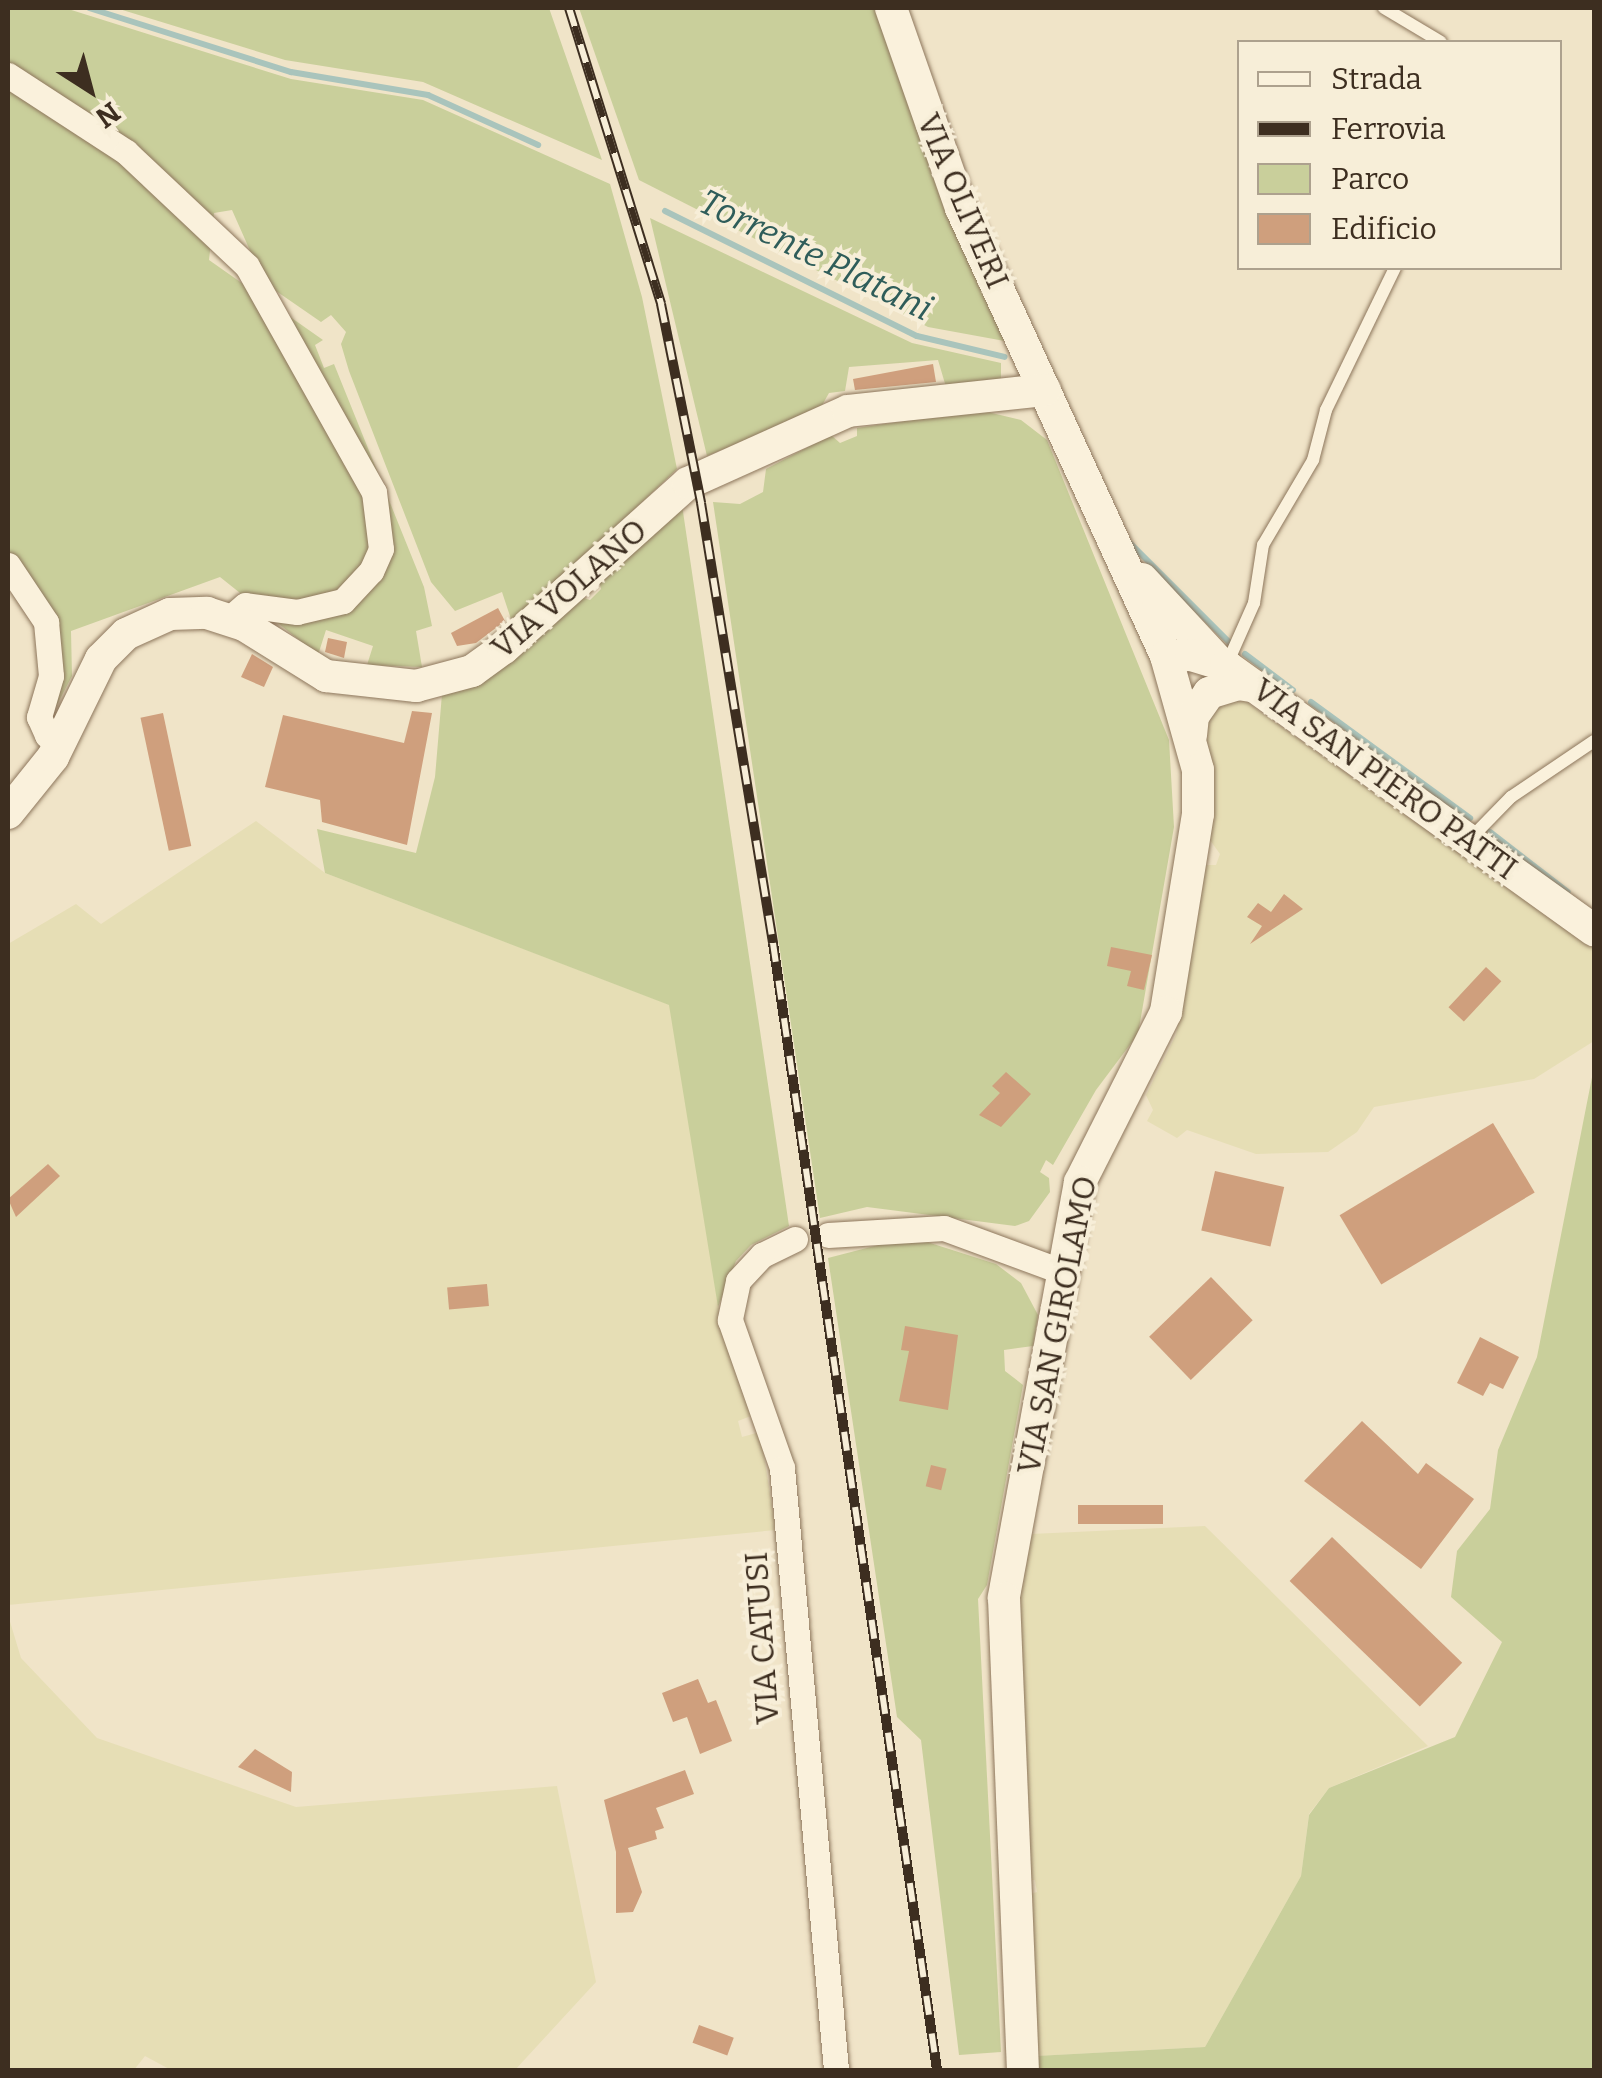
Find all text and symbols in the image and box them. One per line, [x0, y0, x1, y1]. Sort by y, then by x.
north arrow [40, 40, 140, 140]
legend [1237, 40, 1562, 270]
text: Strada [1331, 61, 1422, 97]
text: N [89, 95, 126, 134]
street label: VIA OLIVERI [909, 108, 1017, 294]
text: Ferrovia [1331, 111, 1446, 147]
text: Parco [1331, 161, 1409, 197]
water label: Torrente Platani [693, 181, 939, 329]
text: Edificio [1331, 211, 1437, 247]
street label: VIA VOLANO [483, 511, 655, 667]
street label: VIA SAN PIERO PATTI [1245, 670, 1525, 888]
street label: VIA SAN GIROLAMO [1009, 1173, 1105, 1477]
street label: VIA CATUSI [737, 1550, 787, 1726]

